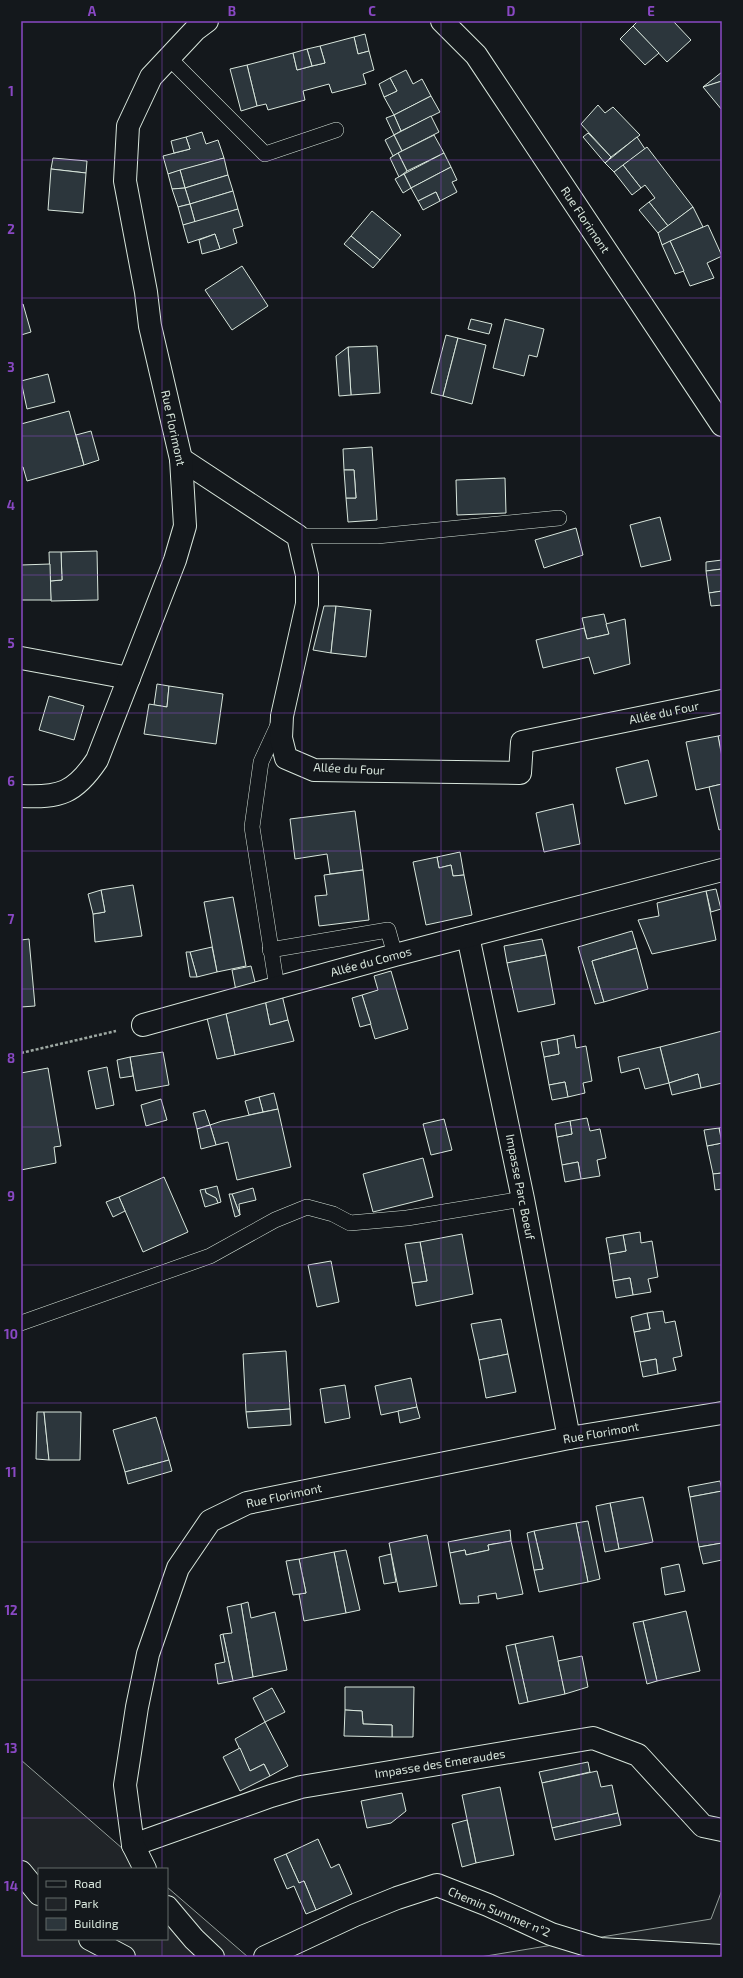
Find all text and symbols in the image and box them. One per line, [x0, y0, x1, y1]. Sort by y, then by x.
text: A [88, 3, 97, 19]
text: B [228, 3, 236, 19]
text: C [368, 3, 376, 19]
text: D [507, 3, 516, 19]
text: E [647, 3, 655, 19]
text: 1 [8, 83, 14, 99]
street label: Rue Florimont [559, 184, 613, 256]
text: 2 [7, 221, 15, 237]
text: 3 [7, 359, 15, 375]
street label: Rue Florimont [159, 389, 189, 467]
text: 4 [7, 497, 15, 513]
text: 5 [7, 635, 15, 651]
street label: Allée du Four [627, 698, 700, 726]
street label: Allée du Four [313, 759, 385, 777]
text: 6 [7, 773, 15, 789]
text: 7 [8, 911, 15, 927]
street label: Allée du Comos [329, 943, 413, 979]
text: 8 [7, 1050, 15, 1066]
street label: Impasse Parc Boeuf [504, 1133, 538, 1241]
text: 9 [7, 1188, 15, 1204]
text: 10 [4, 1326, 18, 1342]
street label: Rue Florimont [562, 1418, 640, 1446]
text: 11 [5, 1464, 17, 1480]
street label: Rue Florimont [245, 1480, 323, 1510]
text: 12 [4, 1602, 18, 1618]
text: 13 [5, 1740, 18, 1756]
street label: Impasse des Emeraudes [374, 1746, 506, 1780]
legend [38, 1868, 168, 1940]
text: Road [74, 1876, 102, 1890]
text: 14 [4, 1878, 18, 1894]
street label: Chemin Summer n°2 [446, 1883, 553, 1939]
text: Park [74, 1896, 99, 1910]
text: Building [74, 1916, 119, 1930]

